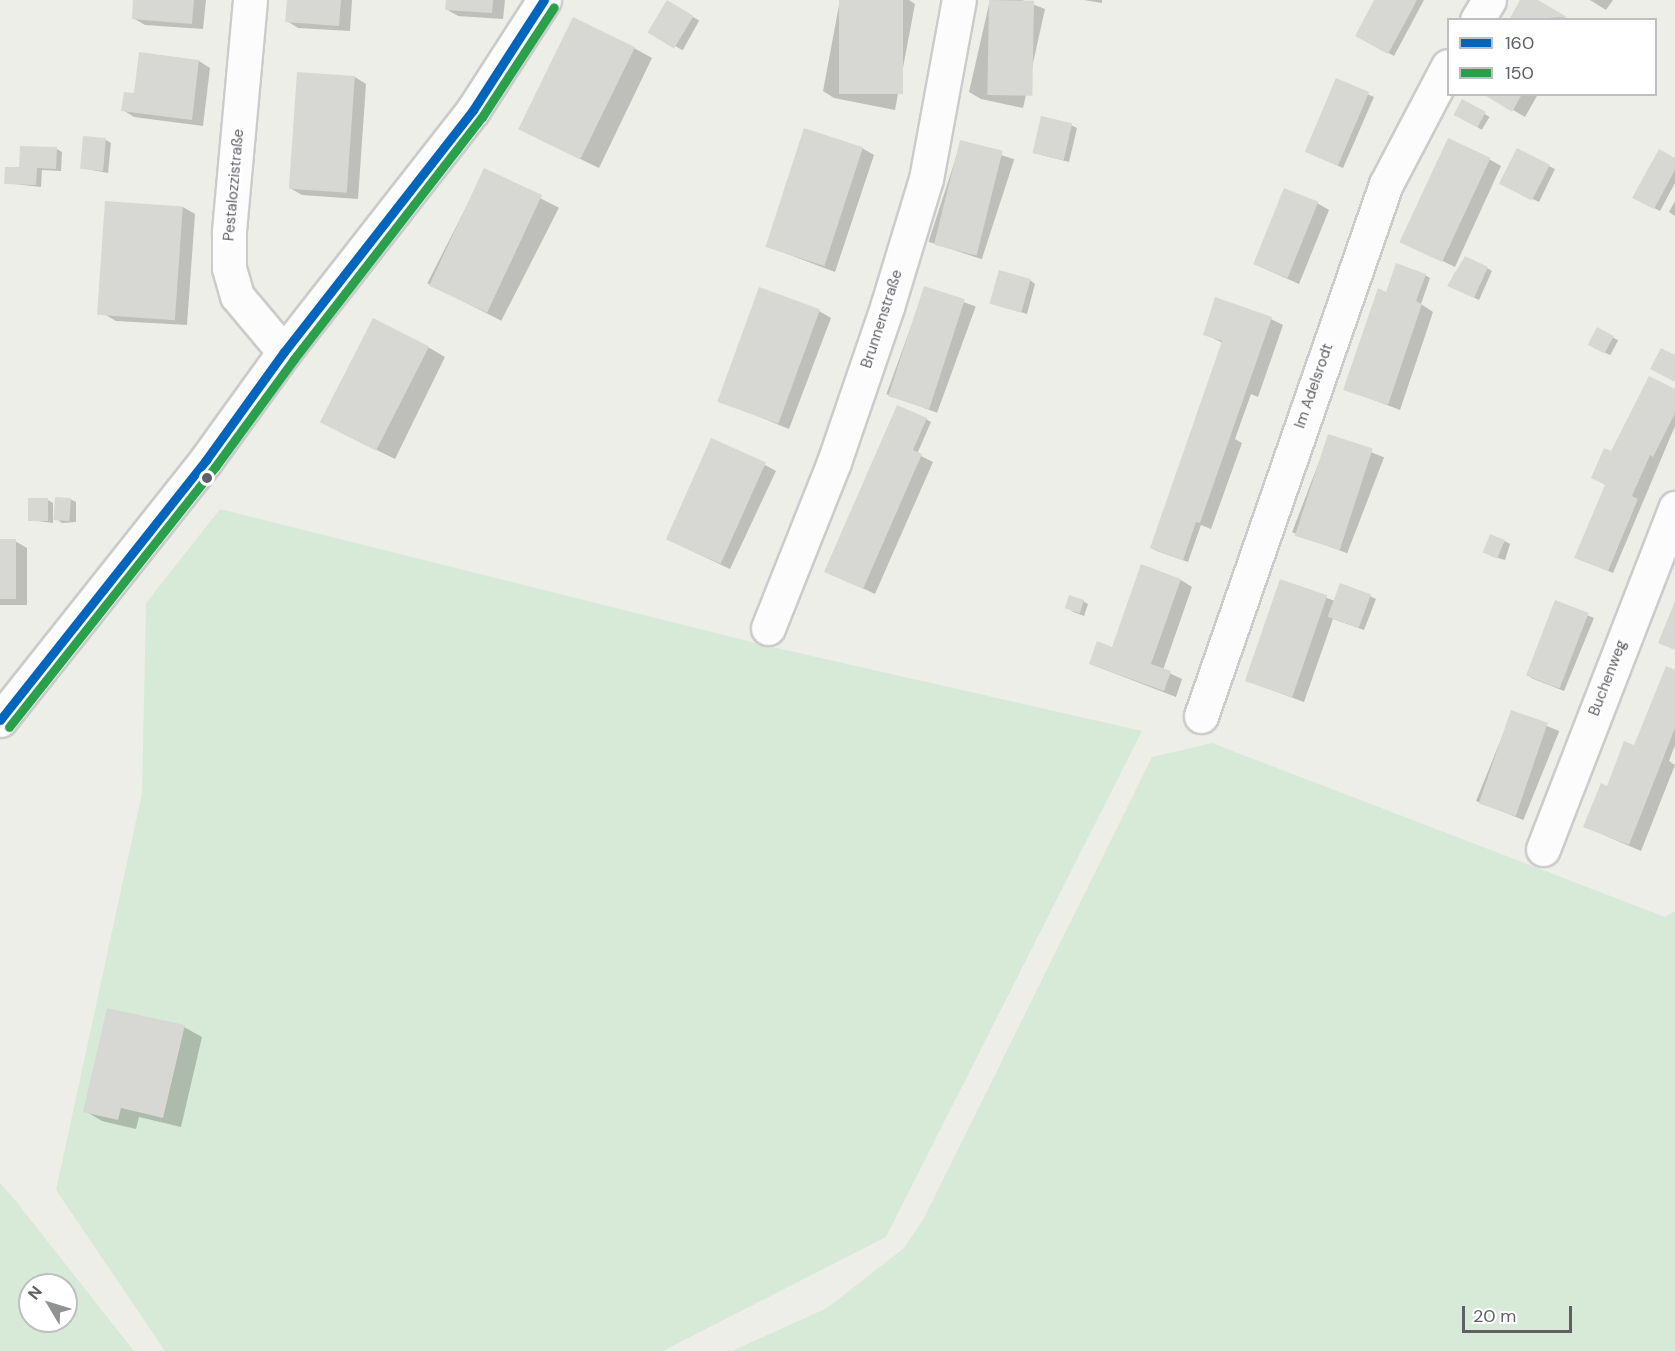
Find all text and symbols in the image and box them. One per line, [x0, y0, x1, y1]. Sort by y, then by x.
legend [1447, 18, 1657, 96]
text: 160 [1505, 31, 1534, 55]
text: 150 [1505, 61, 1534, 85]
street label: Pestalozzistraße [220, 128, 248, 242]
street label: Brunnenstraße [858, 267, 906, 371]
street label: Im Adelsrodt [1291, 341, 1337, 431]
unlabelled marker [201, 472, 213, 484]
street label: Buchenweg [1585, 637, 1631, 719]
north arrow [18, 1273, 78, 1333]
text: N [23, 1282, 47, 1304]
scale bar [1465, 1294, 1574, 1332]
text: 20 m [1473, 1304, 1516, 1328]

